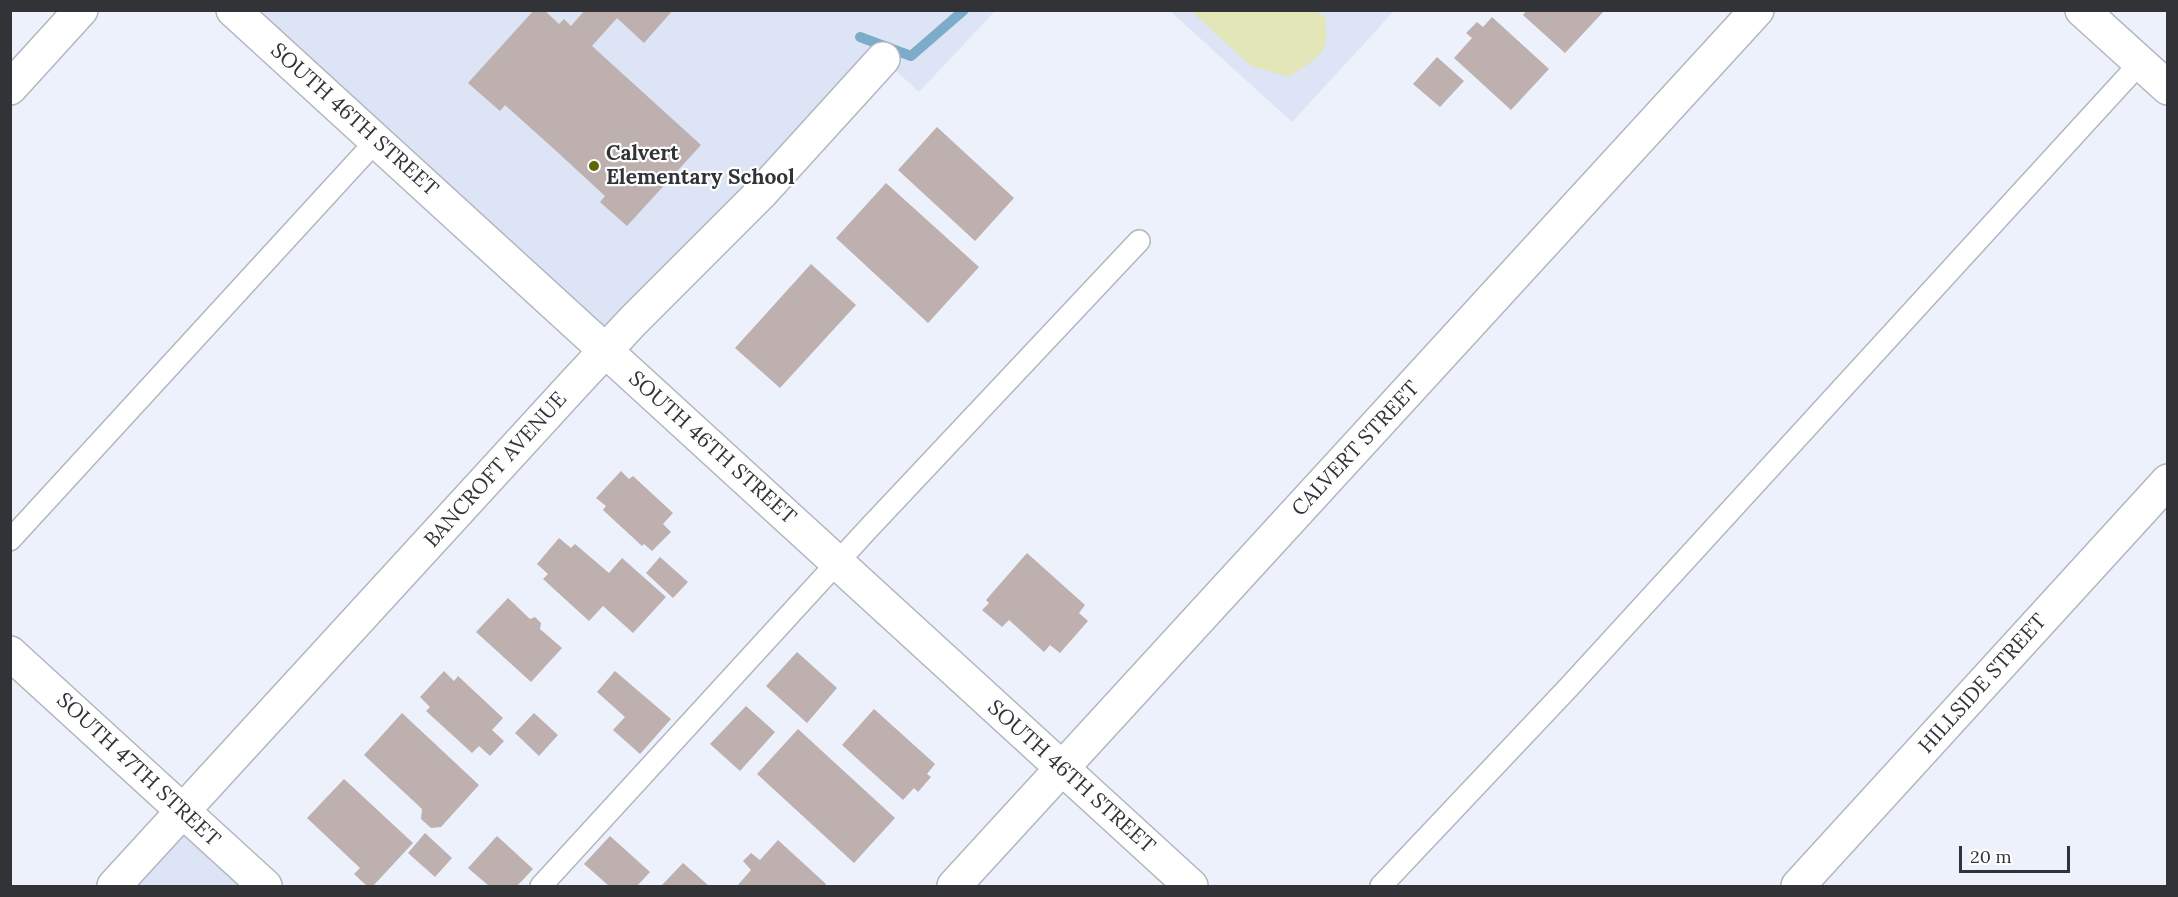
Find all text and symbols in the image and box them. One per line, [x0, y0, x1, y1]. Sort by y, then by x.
street label: SOUTH 46TH STREET [265, 38, 443, 202]
place label: Calvert Elementary School [606, 141, 795, 191]
marker: Calvert Elementary School [587, 159, 601, 173]
street label: SOUTH 46TH STREET [623, 366, 801, 530]
street label: CALVERT STREET [1287, 376, 1425, 522]
street label: BANCROFT AVENUE [420, 387, 572, 553]
street label: HILLSIDE STREET [1914, 609, 2052, 759]
street label: SOUTH 47TH STREET [51, 688, 225, 852]
street label: SOUTH 46TH STREET [982, 695, 1160, 859]
scale bar [1962, 834, 2073, 872]
text: 20 m [1970, 845, 2012, 868]

